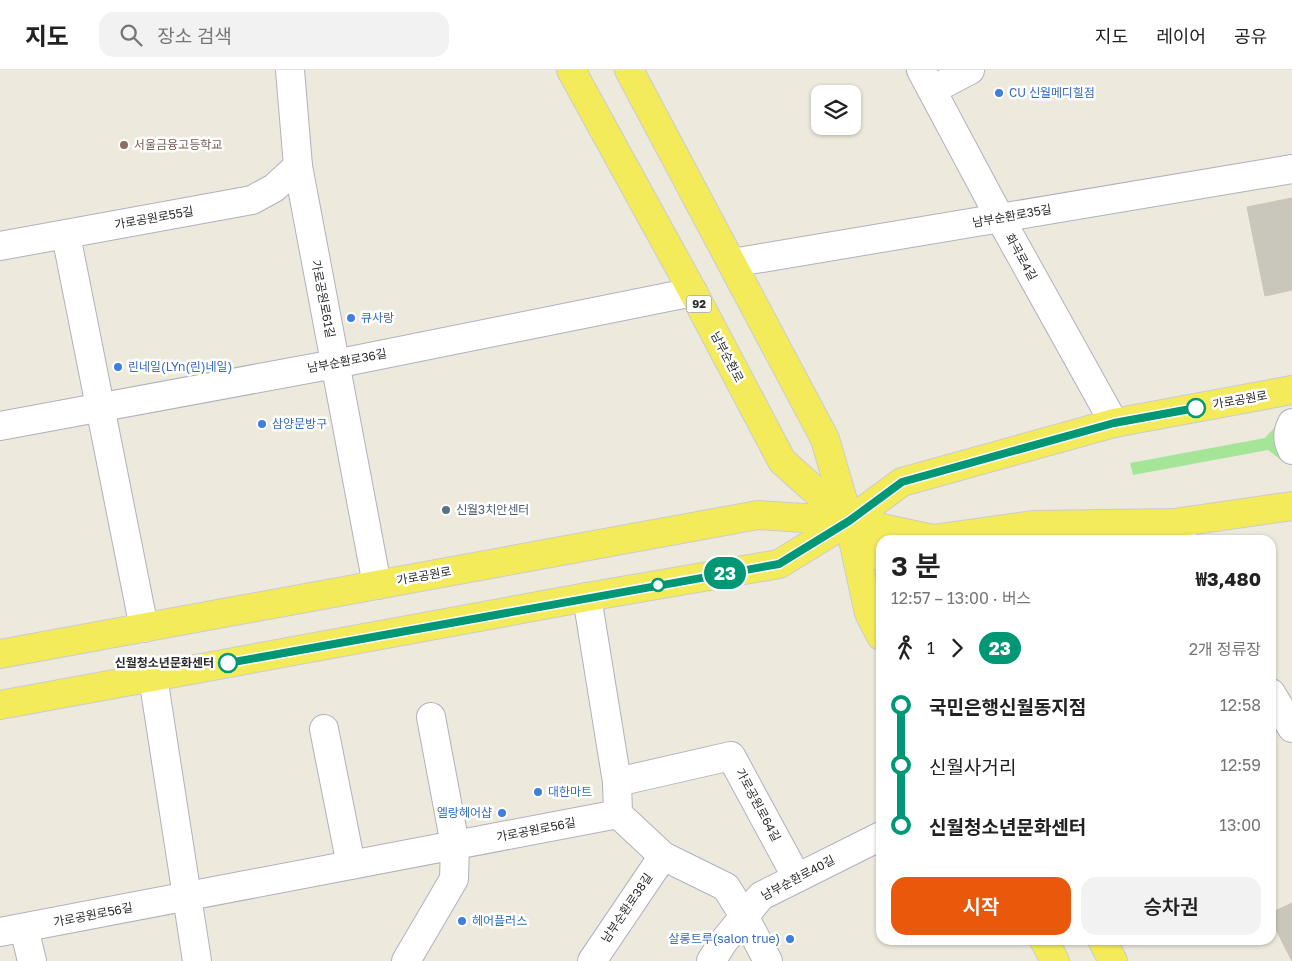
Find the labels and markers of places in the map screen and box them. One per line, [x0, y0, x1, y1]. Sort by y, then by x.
place label: CU 신월메디힐점 [1009, 85, 1095, 100]
marker: CU 신월메디힐점 [993, 87, 1005, 99]
place label: 서울금융고등학교 [134, 137, 222, 152]
marker: 서울금융고등학교 [118, 139, 130, 151]
place label: 큐사랑 [361, 310, 394, 325]
marker: 큐사랑 [345, 312, 357, 324]
place label: 린네일(LYn(린)네일) [128, 359, 232, 374]
marker: 린네일(LYn(린)네일) [112, 361, 124, 373]
unlabelled marker [1186, 398, 1206, 418]
place label: 삼양문방구 [272, 416, 327, 431]
marker: 삼양문방구 [256, 418, 268, 430]
place label: 신월3치안센터 [456, 502, 529, 517]
marker: 신월3치안센터 [440, 504, 452, 516]
unlabelled marker [651, 578, 665, 592]
marker: 신월청소년문화센터 [218, 653, 238, 673]
place label: 신월청소년문화센터 [115, 655, 214, 670]
place label: 대한마트 [548, 784, 592, 799]
marker: 대한마트 [532, 786, 544, 798]
place label: 엘랑헤어샵 [437, 805, 492, 820]
marker: 엘랑헤어샵 [496, 807, 508, 819]
place label: 헤어플러스 [472, 913, 527, 928]
marker: 헤어플러스 [456, 915, 468, 927]
place label: 살롱트루(salon true) [669, 931, 780, 946]
marker: 살롱트루(salon true) [784, 933, 796, 945]

